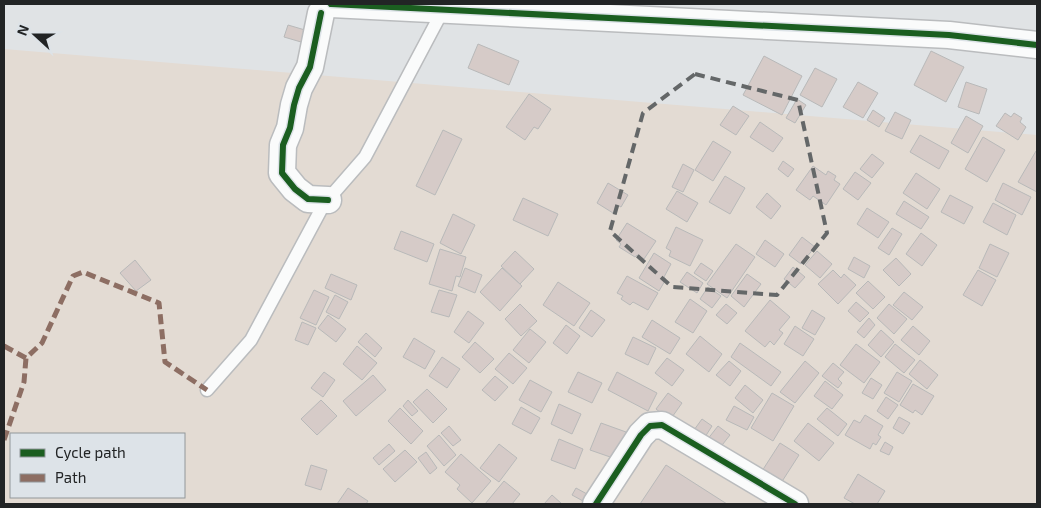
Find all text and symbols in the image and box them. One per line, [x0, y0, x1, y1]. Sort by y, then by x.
north arrow [10, 10, 60, 60]
text: N [13, 22, 32, 38]
legend [10, 433, 185, 498]
text: Cycle path [55, 443, 126, 461]
text: Path [55, 468, 86, 486]

